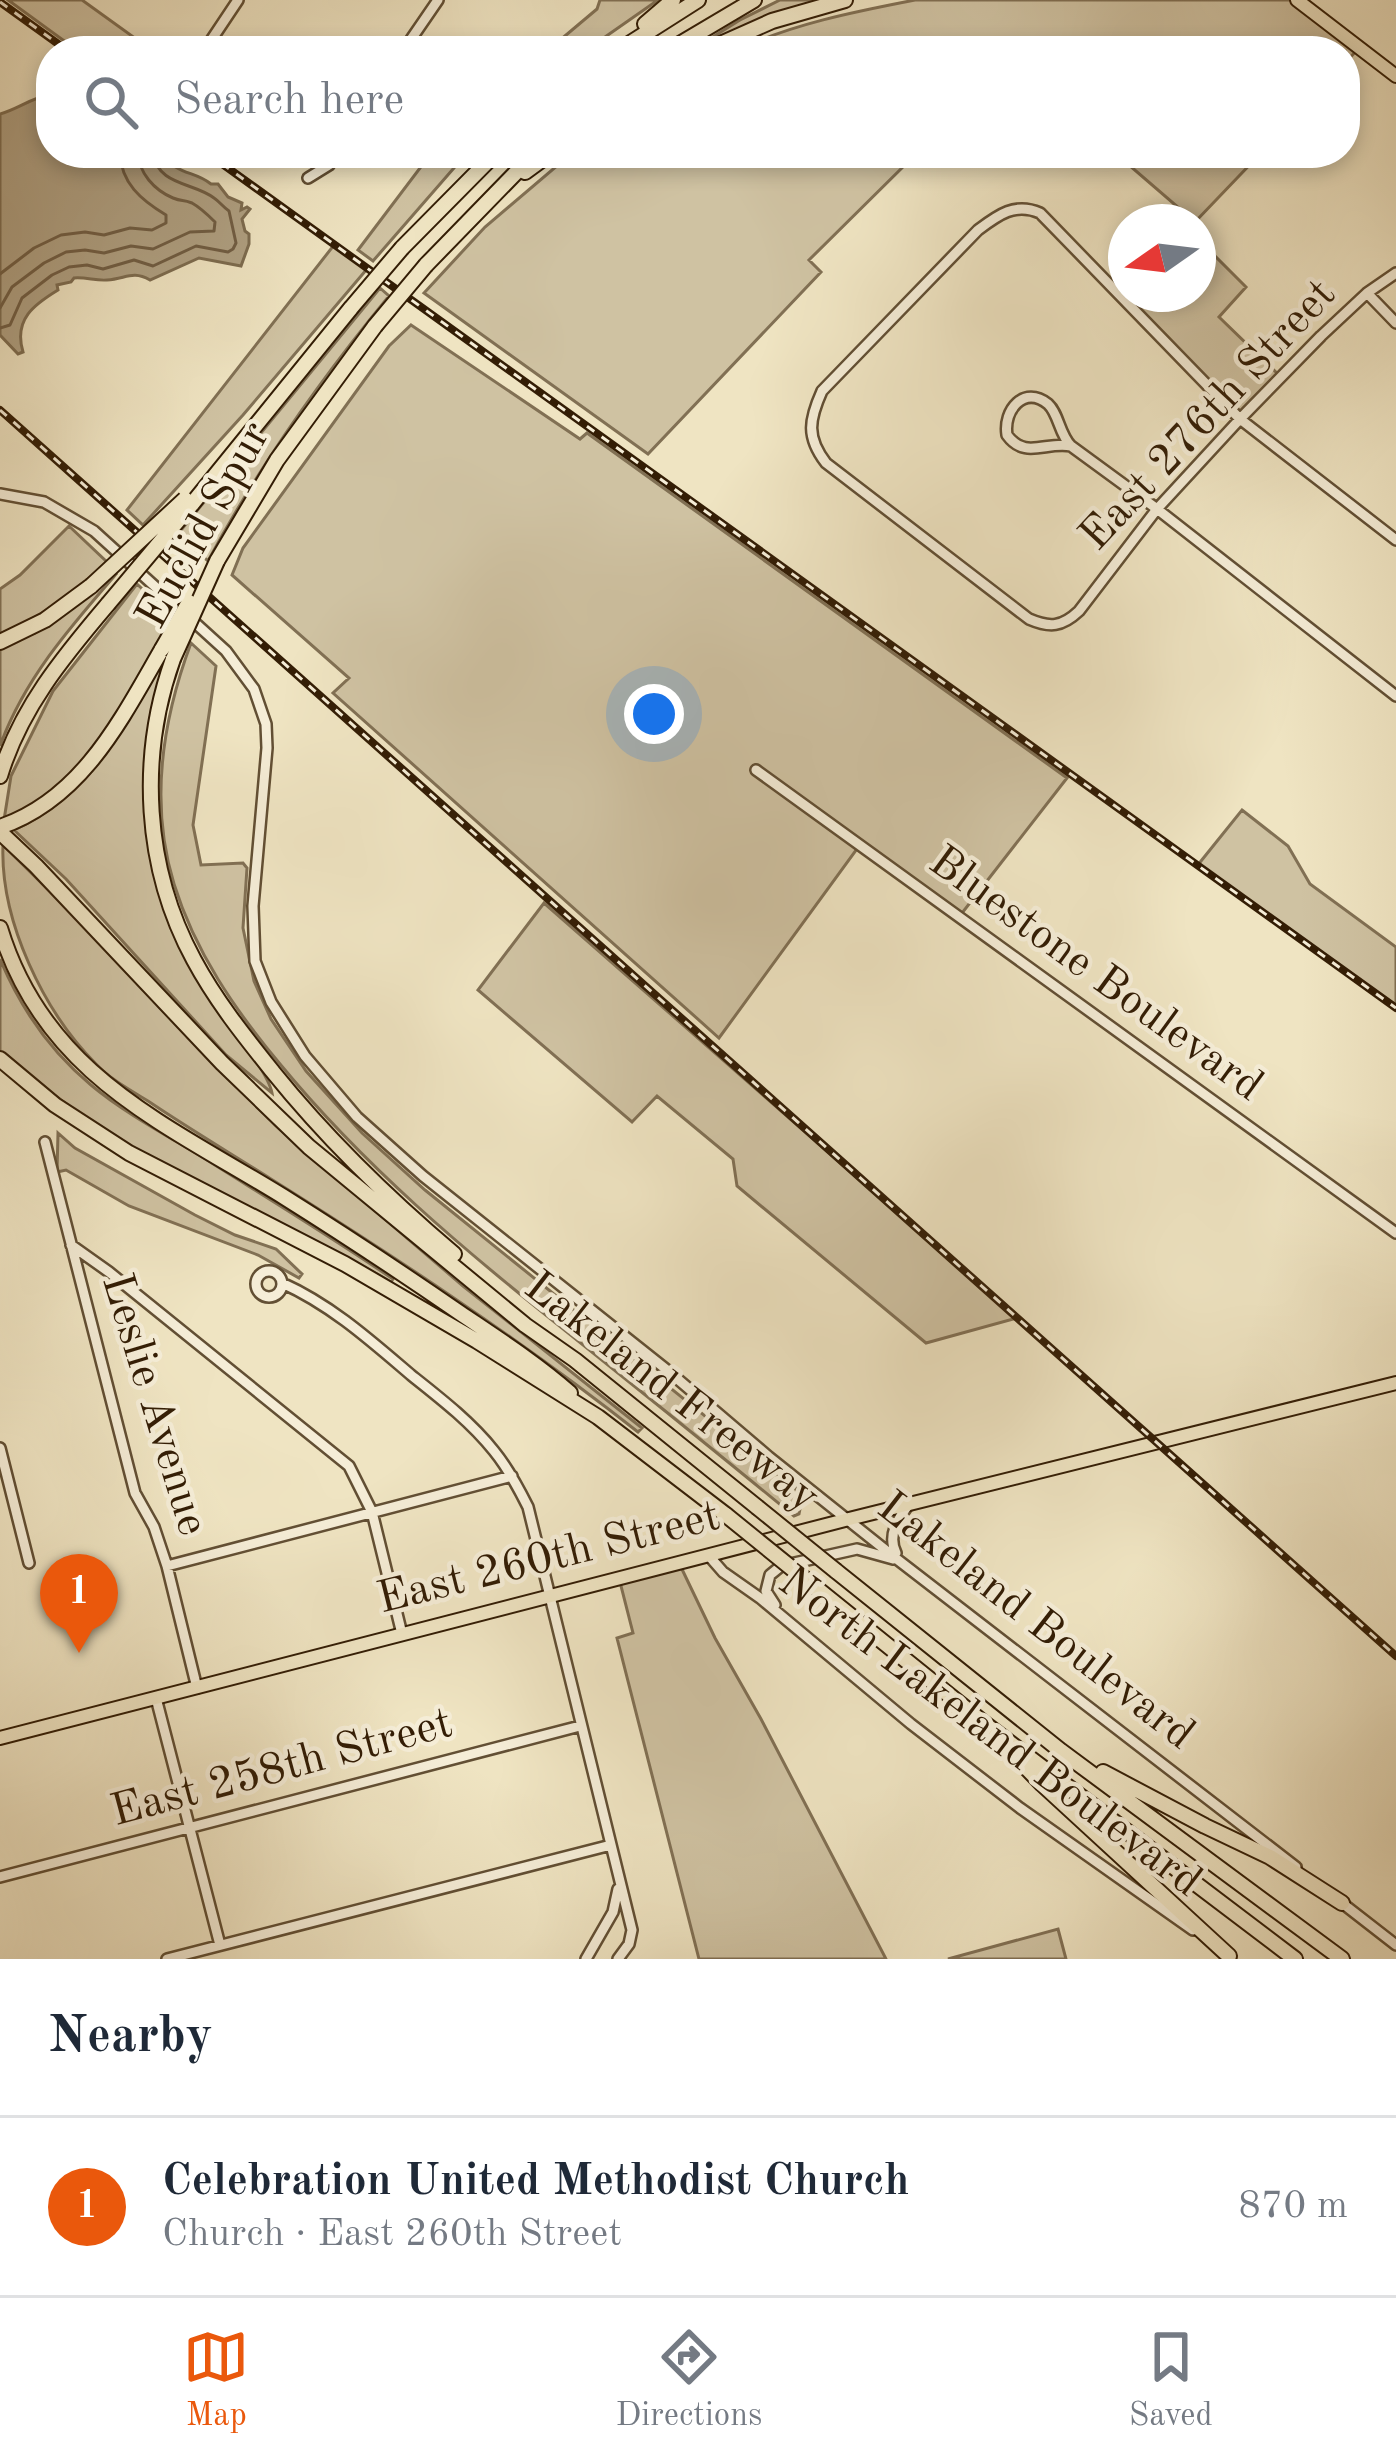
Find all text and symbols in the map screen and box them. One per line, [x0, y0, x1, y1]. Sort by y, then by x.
search box [36, 36, 1360, 168]
icon: search [78, 69, 144, 135]
text: Search here [174, 79, 404, 124]
north arrow [1108, 204, 1216, 312]
street label: East 276th Street [1073, 272, 1345, 560]
street label: Euclid Spur [130, 415, 280, 637]
your location [624, 684, 684, 744]
street label: Bluestone Boulevard [920, 839, 1270, 1111]
street label: Lakeland Freeway [515, 1264, 827, 1522]
street label: Leslie Avenue [92, 1269, 214, 1541]
street label: Lakeland Boulevard [868, 1485, 1202, 1759]
street label: East 260th Street [373, 1495, 725, 1623]
pin: 1 [40, 1554, 118, 1653]
street label: North Lakeland Boulevard [769, 1560, 1209, 1906]
street label: East 258th Street [106, 1702, 458, 1836]
text: Nearby [48, 2012, 213, 2063]
text: Celebration United Methodist Church [162, 2160, 910, 2205]
text: 1 [76, 2187, 98, 2226]
text: 870 m [1238, 2187, 1348, 2226]
text: Church · East 260th Street [162, 2215, 622, 2254]
tab: Map [183, 2324, 249, 2437]
tab: Directions [616, 2324, 762, 2437]
tab: Saved [1129, 2324, 1213, 2437]

